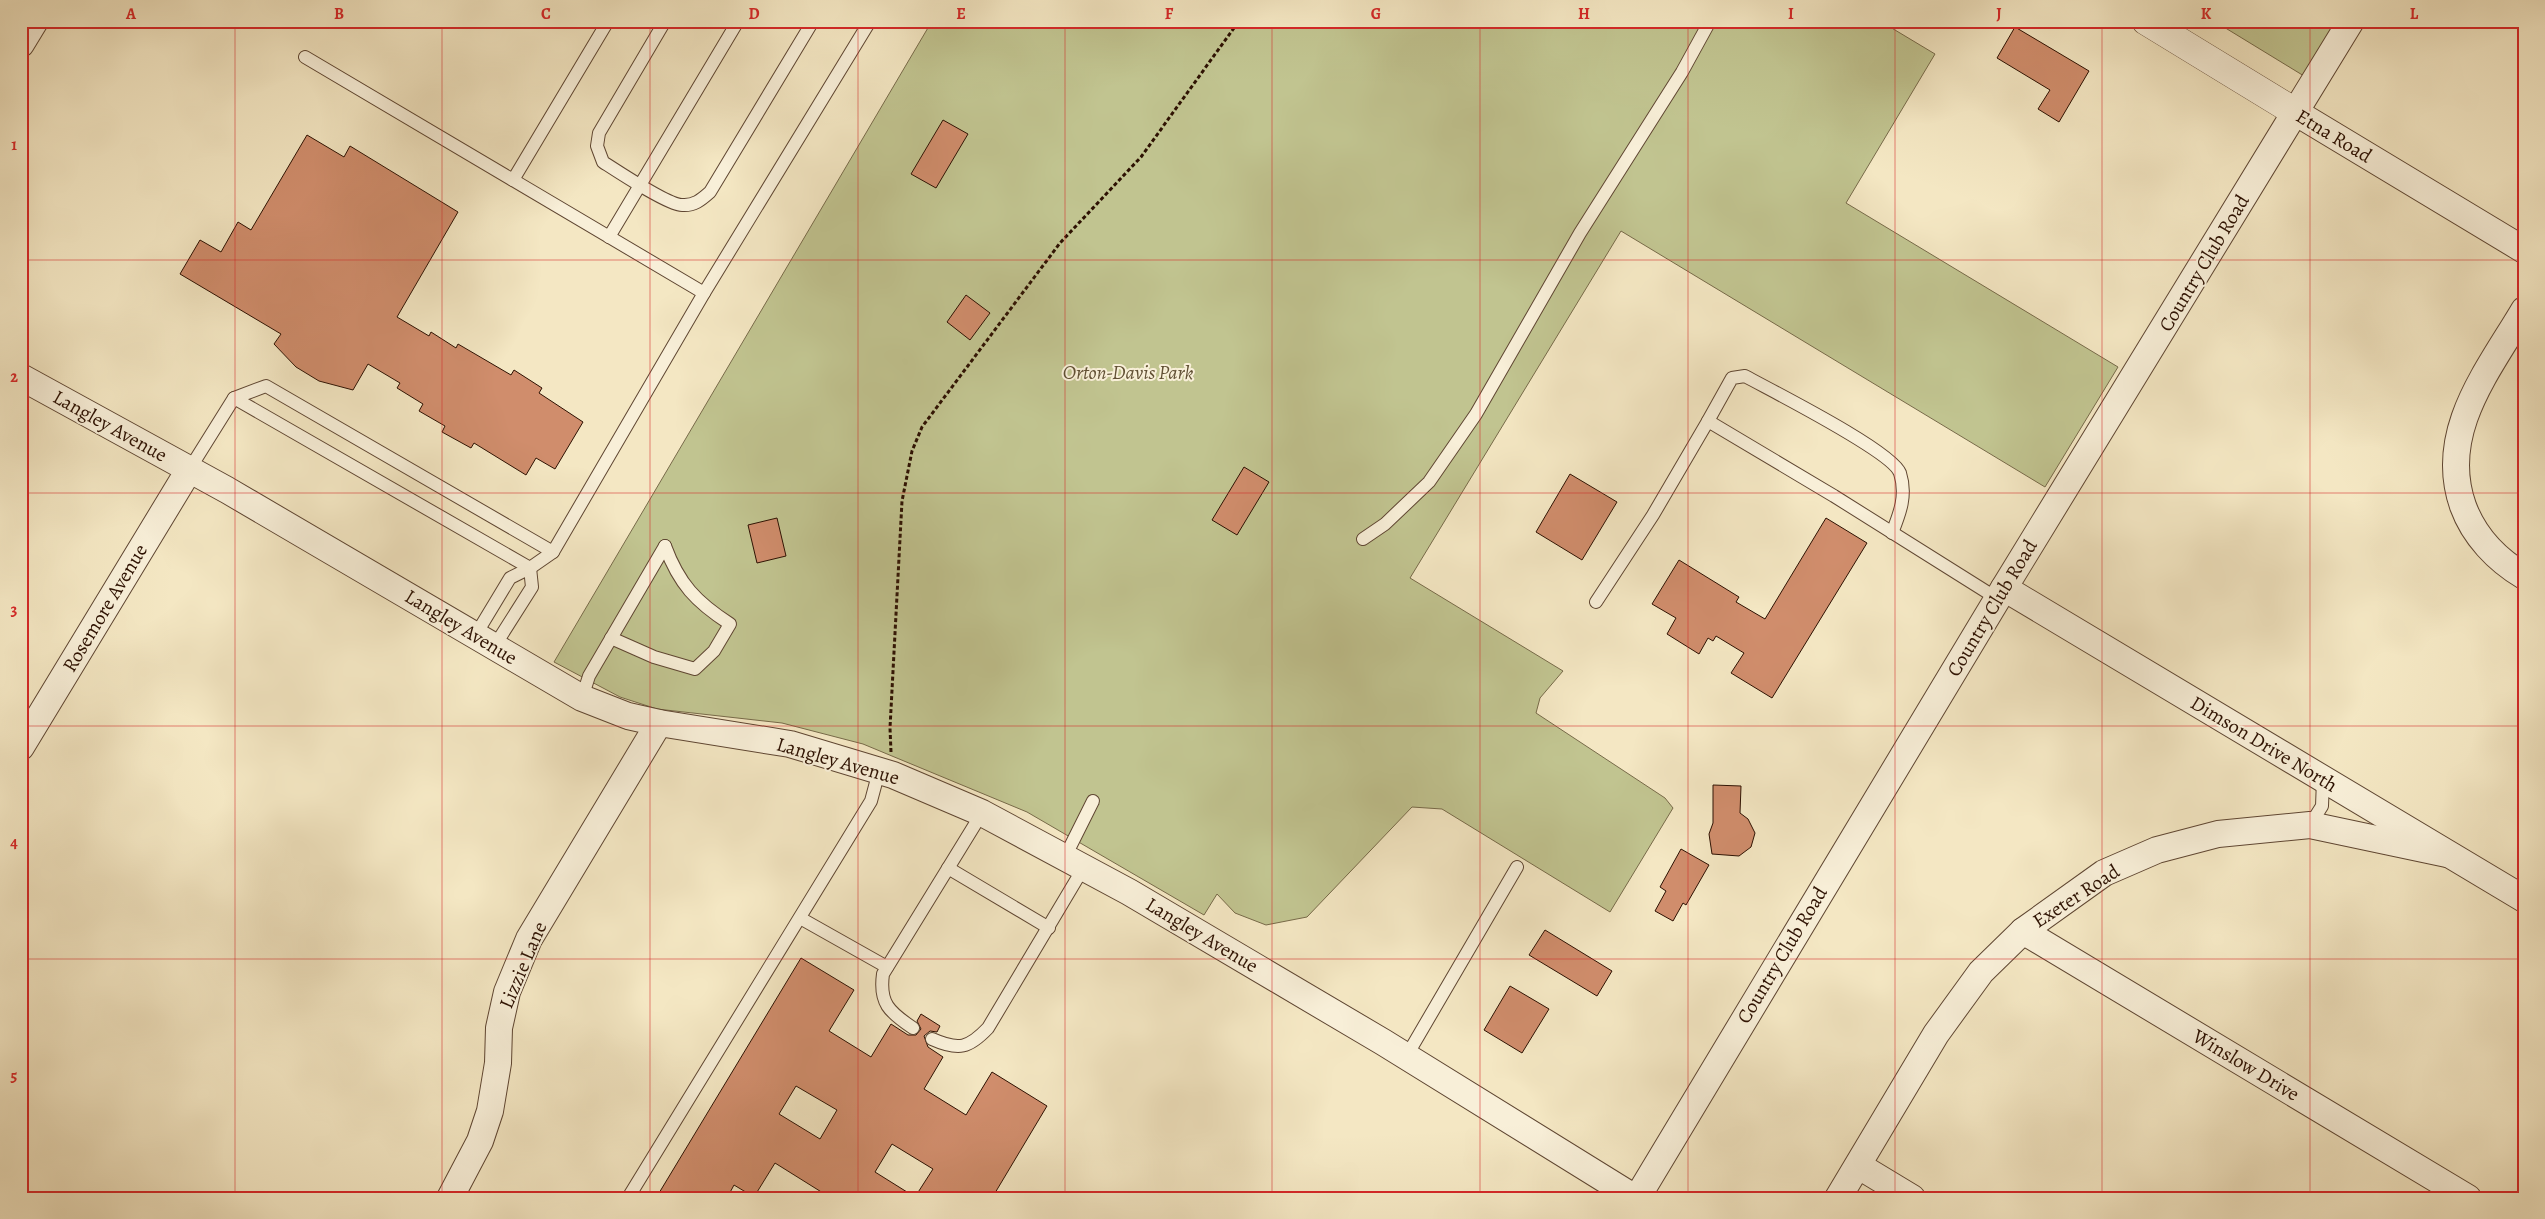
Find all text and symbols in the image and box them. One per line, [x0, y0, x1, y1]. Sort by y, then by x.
text: A [125, 3, 137, 25]
text: B [334, 3, 344, 25]
text: C [541, 3, 551, 25]
text: D [748, 3, 760, 25]
text: E [956, 3, 966, 25]
text: F [1165, 3, 1174, 25]
text: G [1371, 3, 1381, 25]
text: H [1578, 3, 1590, 25]
text: I [1788, 3, 1794, 25]
text: J [1996, 3, 2002, 25]
text: K [2201, 3, 2212, 25]
text: L [2410, 3, 2419, 25]
street label: Etna Road [2291, 103, 2377, 169]
text: 1 [11, 134, 17, 156]
street label: Country Club Road [2152, 189, 2256, 337]
park label: Orton-Davis Park [1063, 359, 1193, 386]
text: 2 [10, 366, 18, 388]
street label: Langley Avenue [48, 383, 172, 469]
street label: Country Club Road [1940, 534, 2044, 682]
street label: Rosemore Avenue [56, 539, 154, 677]
street label: Langley Avenue [400, 583, 522, 671]
text: 3 [11, 599, 18, 621]
street label: Dimson Drive North [2185, 689, 2343, 799]
street label: Langley Avenue [773, 731, 903, 791]
text: 4 [10, 832, 18, 854]
street label: Exeter Road [2027, 858, 2125, 934]
street label: Country Club Road [1730, 881, 1834, 1029]
street label: Langley Avenue [1141, 891, 1263, 979]
street label: Lizzie Lane [493, 917, 553, 1013]
street label: Winslow Drive [2187, 1022, 2304, 1107]
text: 5 [11, 1065, 18, 1087]

